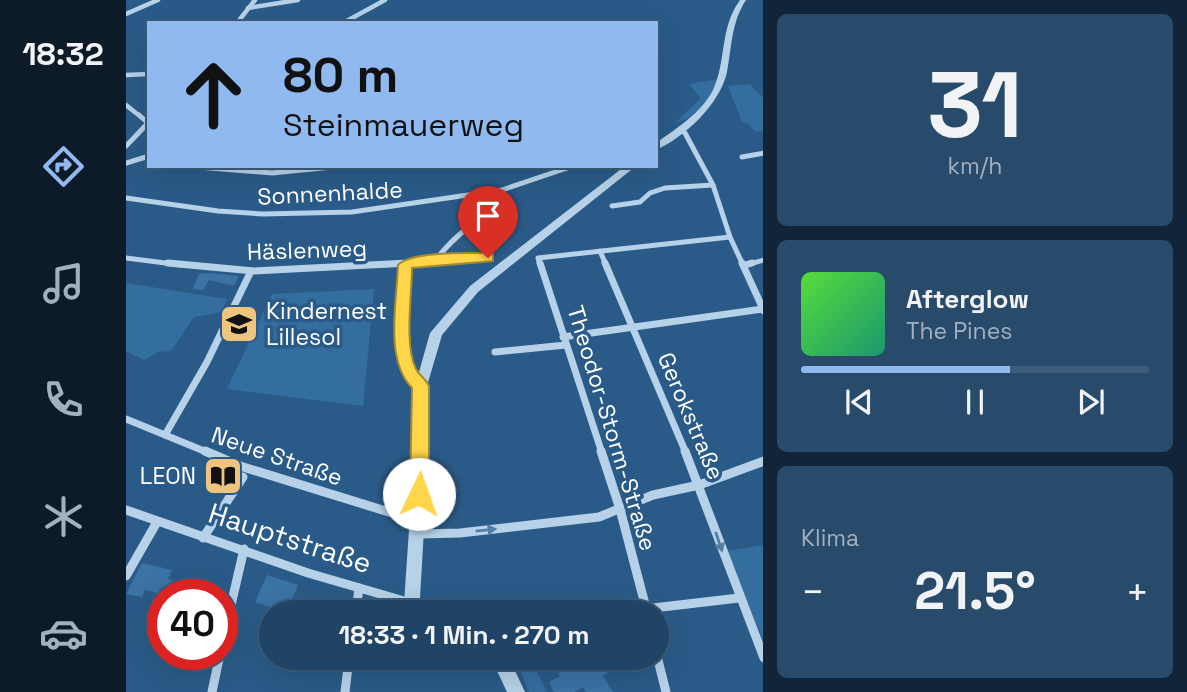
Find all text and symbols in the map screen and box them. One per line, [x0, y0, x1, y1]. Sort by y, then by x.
text: 18:32 [22, 34, 104, 74]
text: 80 m [283, 44, 398, 106]
text: 31 [928, 47, 1022, 164]
icon: ahead [168, 49, 259, 140]
text: Steinmauerweg [283, 105, 524, 145]
icon: directions [39, 142, 88, 191]
text: km/h [948, 151, 1002, 181]
street label: Sonnenhalde [257, 174, 403, 212]
pin [458, 186, 518, 258]
icon: arrive [469, 197, 507, 235]
street label: Häslenweg [246, 233, 368, 267]
icon: music [39, 259, 88, 308]
text: Afterglow [906, 282, 1029, 316]
place label: Kindernest Lillesol [266, 296, 387, 352]
street label: Theodor-Storm-Straße [560, 302, 664, 554]
school or university icon: Kindernest Lillesol [218, 303, 260, 345]
text: The Pines [906, 316, 1012, 346]
street label: Gerokstraße [651, 348, 731, 484]
icon: phone [39, 375, 88, 424]
icon: previous [840, 383, 878, 421]
icon: pause [956, 383, 994, 421]
icon: next [1072, 383, 1110, 421]
street label: Neue Straße [207, 420, 347, 492]
library icon: LEON [202, 455, 244, 497]
position arrow [382, 457, 456, 531]
place label: LEON [140, 461, 196, 491]
icon: climate [39, 492, 88, 541]
street label: Hauptstraße [204, 495, 376, 581]
text: Klima [801, 523, 859, 553]
one-way arrow [475, 524, 497, 535]
one-way arrow [714, 531, 725, 552]
text: 21.5° [914, 558, 1036, 624]
text: − [801, 568, 825, 616]
text: + [1125, 568, 1149, 616]
speed limit sign: 40 [147, 579, 238, 670]
icon: car [39, 609, 88, 658]
text: 18:33 · 1 Min. · 270 m [339, 618, 589, 652]

